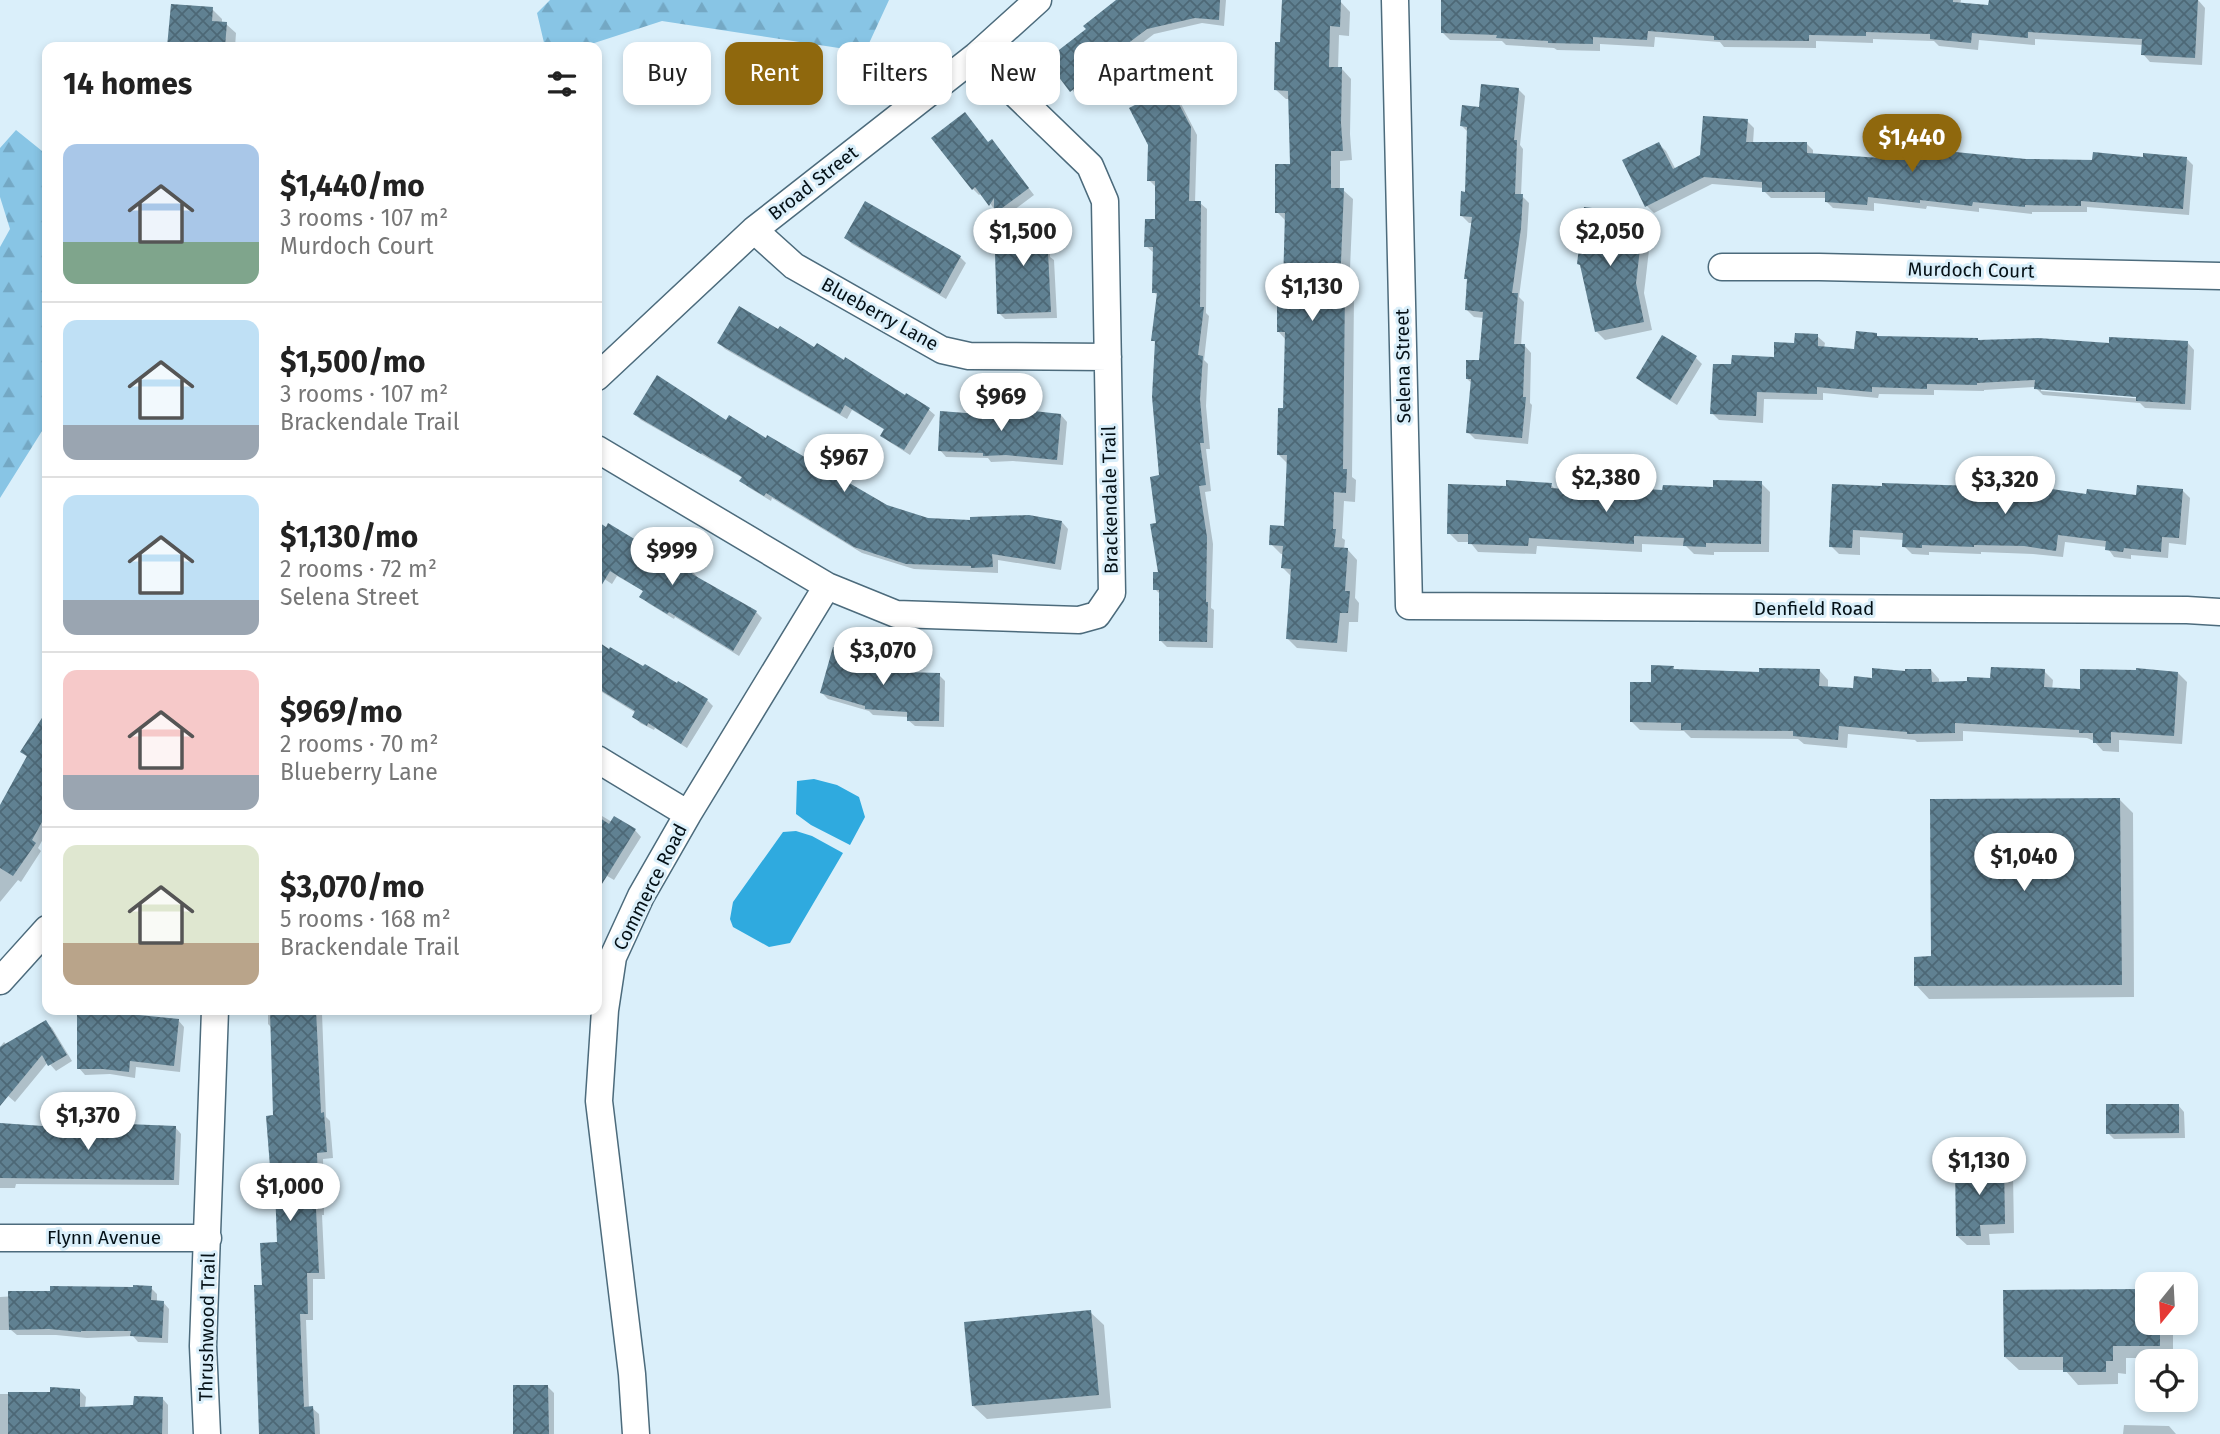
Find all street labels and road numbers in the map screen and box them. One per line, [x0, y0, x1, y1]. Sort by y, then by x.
street label: Broad Street [764, 141, 863, 225]
street label: Murdoch Court [1907, 257, 2035, 283]
street label: Blueberry Lane [817, 272, 943, 356]
street label: Selena Street [1390, 308, 1415, 423]
street label: Brackendale Trail [1097, 425, 1123, 574]
street label: Denfield Road [1754, 597, 1874, 620]
street label: Commerce Road [608, 820, 692, 954]
street label: Flynn Avenue [47, 1226, 161, 1249]
street label: Thrushwood Trail [194, 1252, 220, 1402]

